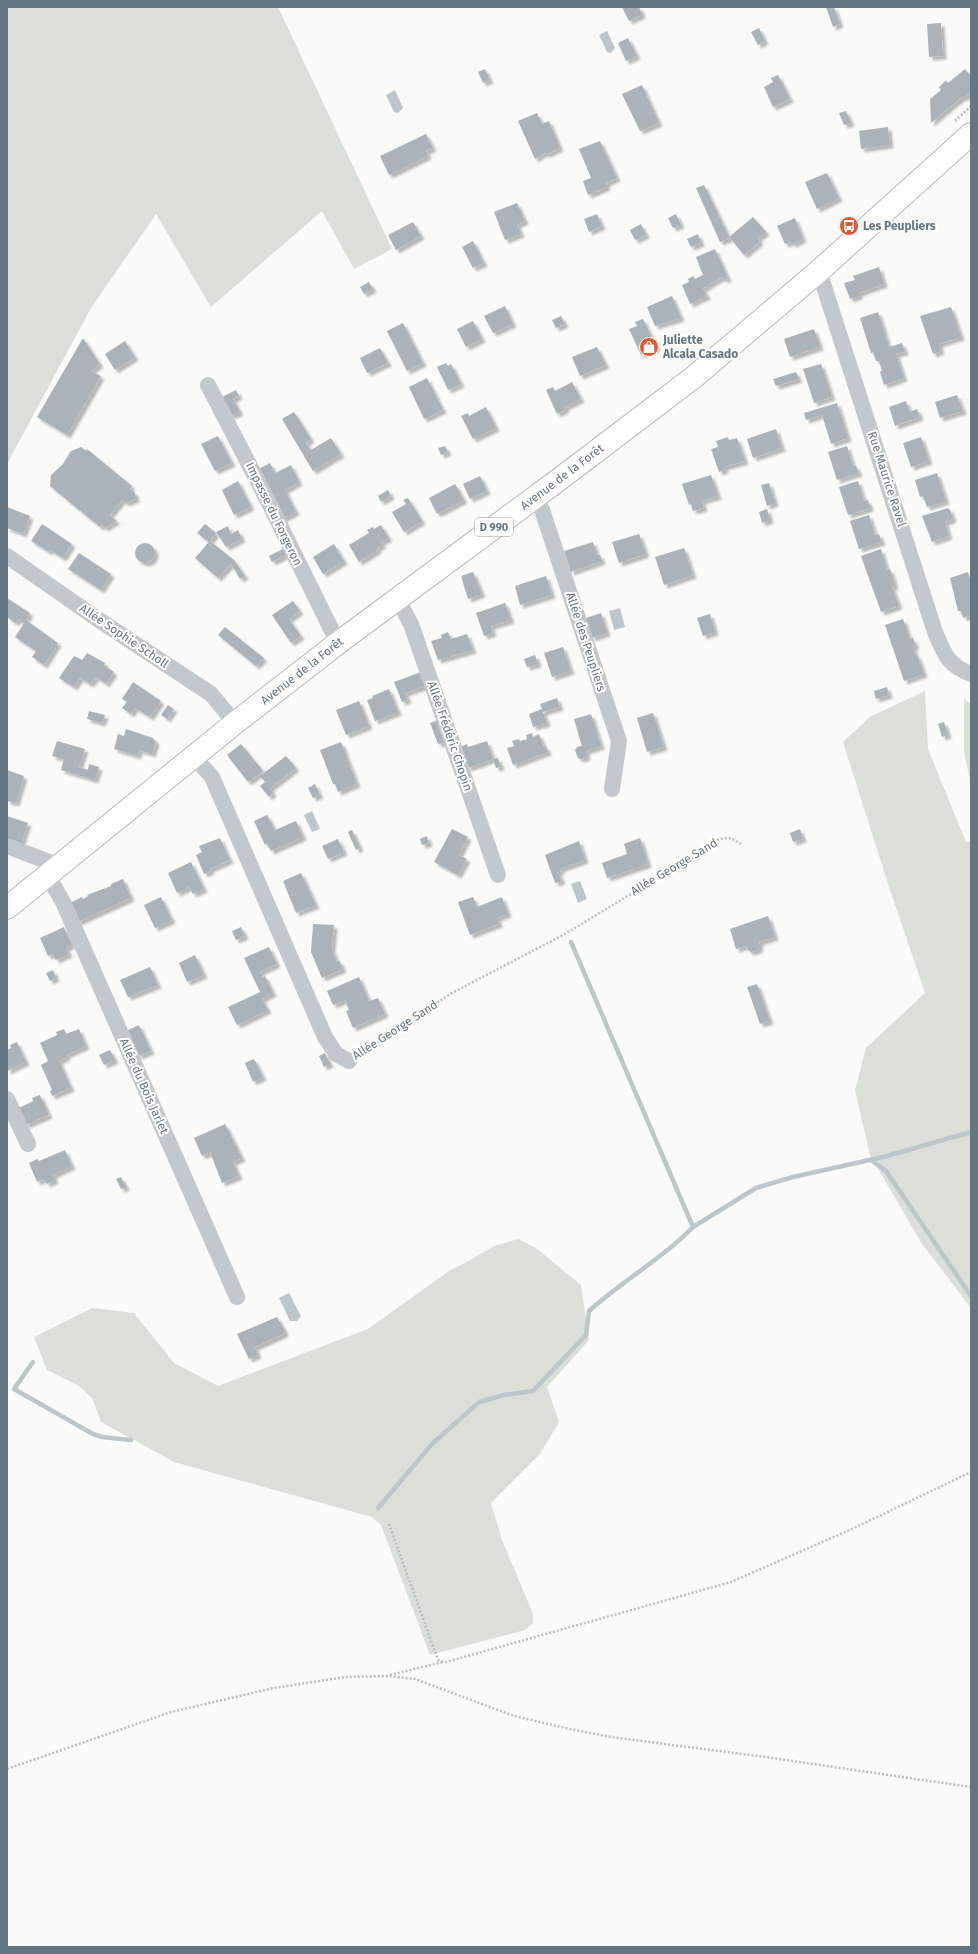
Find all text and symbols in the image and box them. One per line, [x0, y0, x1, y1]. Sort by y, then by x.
bus stop icon: Les Peupliers [838, 215, 860, 237]
place label: Les Peupliers [863, 219, 936, 233]
place label: Juliette Alcala Casado [662, 333, 738, 361]
shop icon: Juliette Alcala Casado [638, 336, 660, 358]
street label: Rue Maurice Ravel [865, 430, 909, 529]
street label: Avenue de la Forêt [518, 441, 607, 513]
street label: Impasse du Forgeron [243, 460, 305, 568]
road number: D 990 [475, 518, 513, 536]
street label: Allée des Peupliers [563, 591, 609, 694]
street label: Allée Sophie Scholl [77, 601, 172, 671]
street label: Avenue de la Forêt [258, 634, 347, 708]
street label: Allée Frédéric Chopin [425, 679, 475, 793]
street label: Allée George Sand [628, 836, 720, 898]
street label: Allée George Sand [350, 997, 440, 1063]
street label: Allée du Bois Jarlet [117, 1036, 172, 1137]

